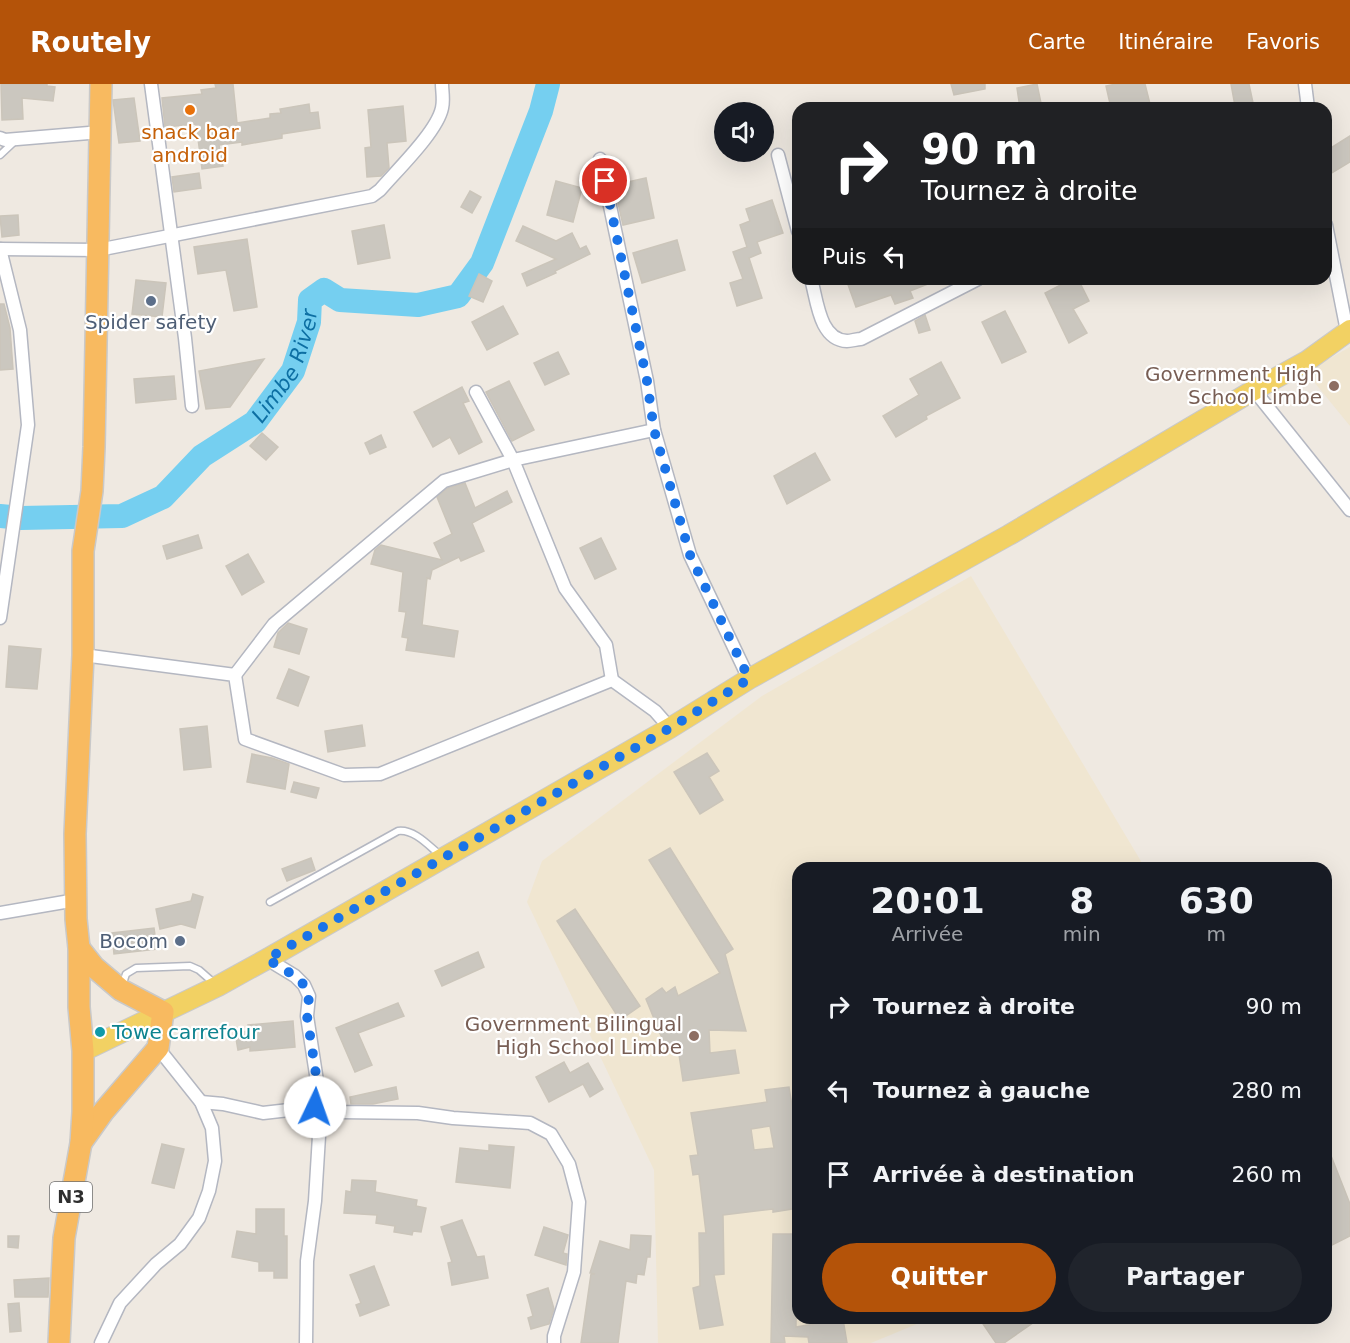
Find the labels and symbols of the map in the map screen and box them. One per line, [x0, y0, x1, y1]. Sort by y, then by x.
marker: snack bar android [183, 103, 197, 117]
place label: snack bar android [141, 120, 240, 167]
pin [579, 155, 630, 206]
marker: Spider safety [144, 294, 158, 308]
water label: Limbe River [247, 307, 322, 427]
place label: Spider safety [85, 310, 217, 334]
place label: Government High School Limbe [1145, 362, 1322, 409]
marker: Government High School Limbe [1327, 379, 1341, 393]
place label: Bocom [99, 929, 168, 953]
marker: Bocom [173, 934, 187, 948]
place label: Government Bilingual High School Limbe [465, 1012, 682, 1059]
place label: Towe carrefour [111, 1020, 260, 1044]
marker: Towe carrefour [93, 1025, 107, 1039]
marker: Government Bilingual High School Limbe [687, 1029, 701, 1043]
position arrow [283, 1075, 347, 1139]
road number: N3 [50, 1182, 92, 1212]

